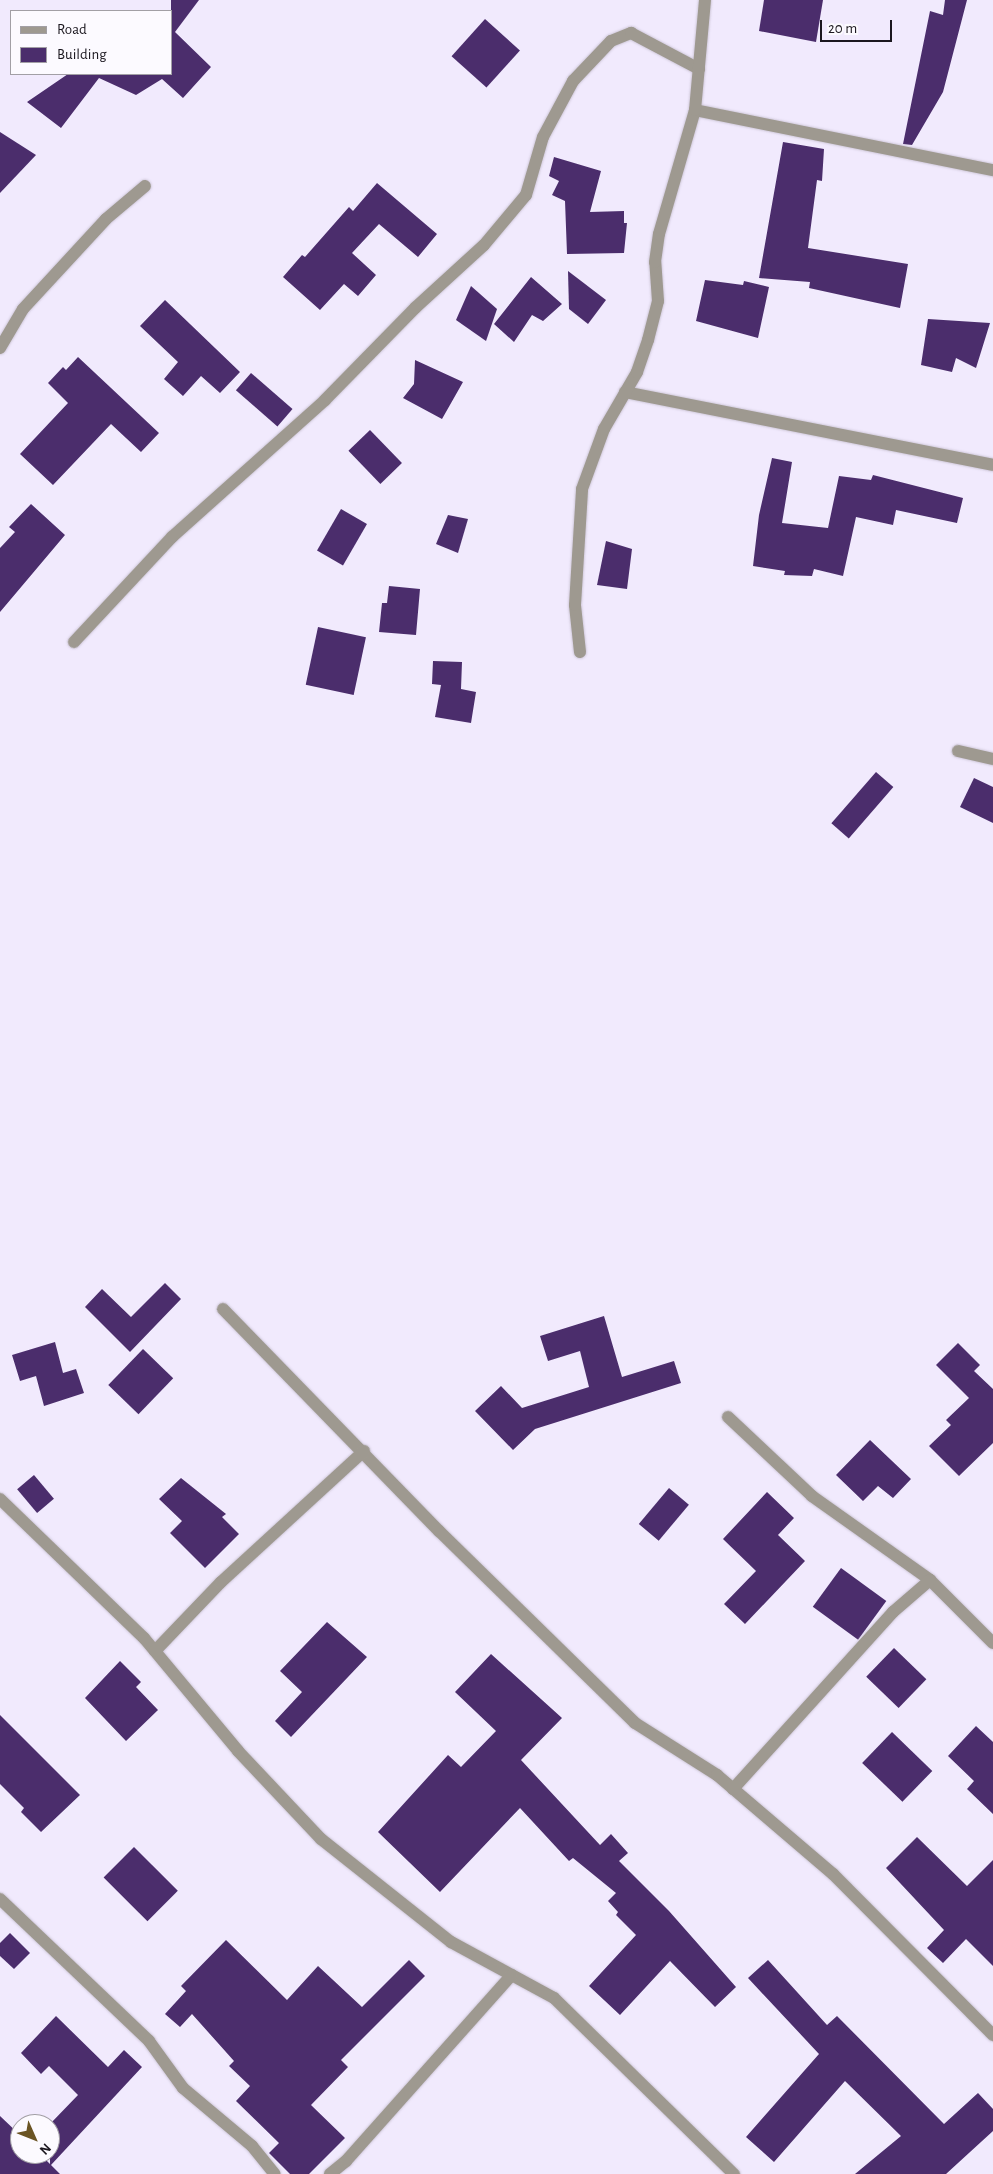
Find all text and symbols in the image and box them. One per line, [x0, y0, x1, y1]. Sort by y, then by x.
legend [10, 10, 172, 75]
scale bar [823, 10, 896, 42]
text: 20 m [828, 21, 857, 36]
text: Road [57, 22, 87, 37]
text: Building [57, 47, 107, 62]
north arrow [10, 2114, 60, 2164]
text: N [37, 2140, 53, 2157]

